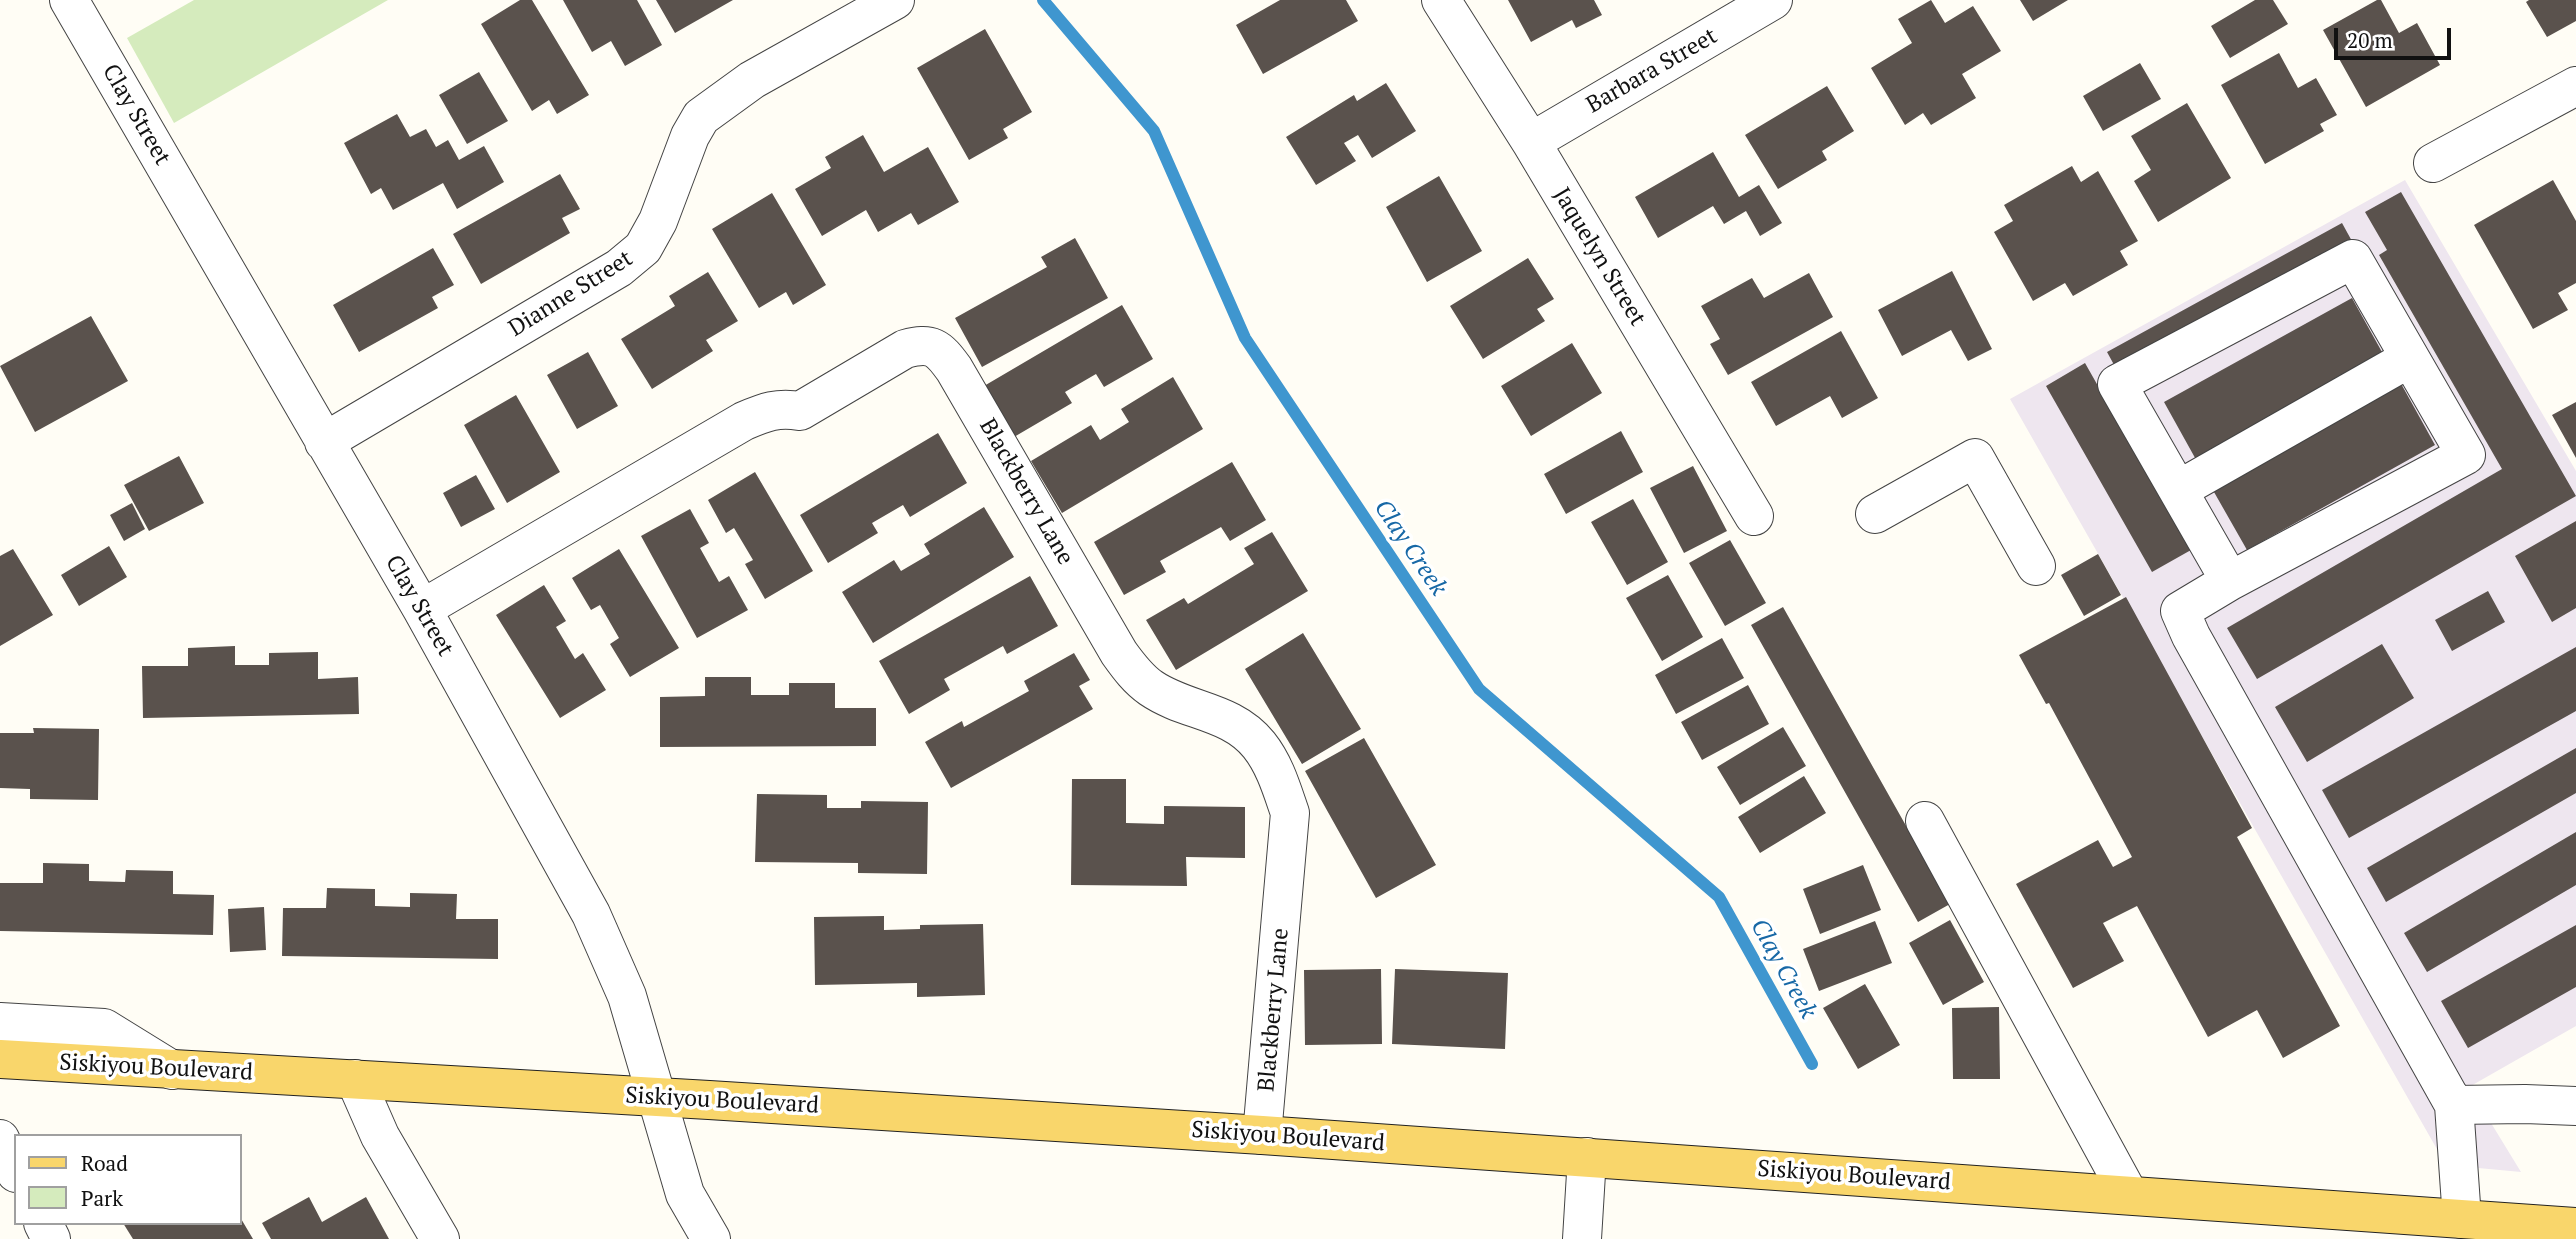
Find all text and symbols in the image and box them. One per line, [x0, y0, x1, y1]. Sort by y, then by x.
scale bar [2338, 14, 2455, 58]
street label: Barbara Street [1582, 23, 1722, 119]
text: 20 m [2347, 26, 2393, 54]
street label: Clay Street [96, 60, 176, 170]
street label: Jaquelyn Street [1547, 183, 1651, 331]
street label: Dianne Street [504, 245, 638, 343]
street label: Blackberry Lane [973, 414, 1079, 570]
water label: Clay Creek [1368, 495, 1452, 601]
street label: Clay Street [379, 551, 459, 661]
water label: Clay Creek [1744, 914, 1822, 1024]
street label: Blackberry Lane [1253, 927, 1295, 1093]
street label: Siskiyou Boulevard [59, 1049, 253, 1087]
street label: Siskiyou Boulevard [625, 1082, 819, 1120]
street label: Siskiyou Boulevard [1190, 1116, 1386, 1158]
legend [14, 1134, 242, 1225]
text: Road [81, 1149, 128, 1177]
street label: Siskiyou Boulevard [1756, 1155, 1952, 1197]
text: Park [81, 1184, 123, 1212]

